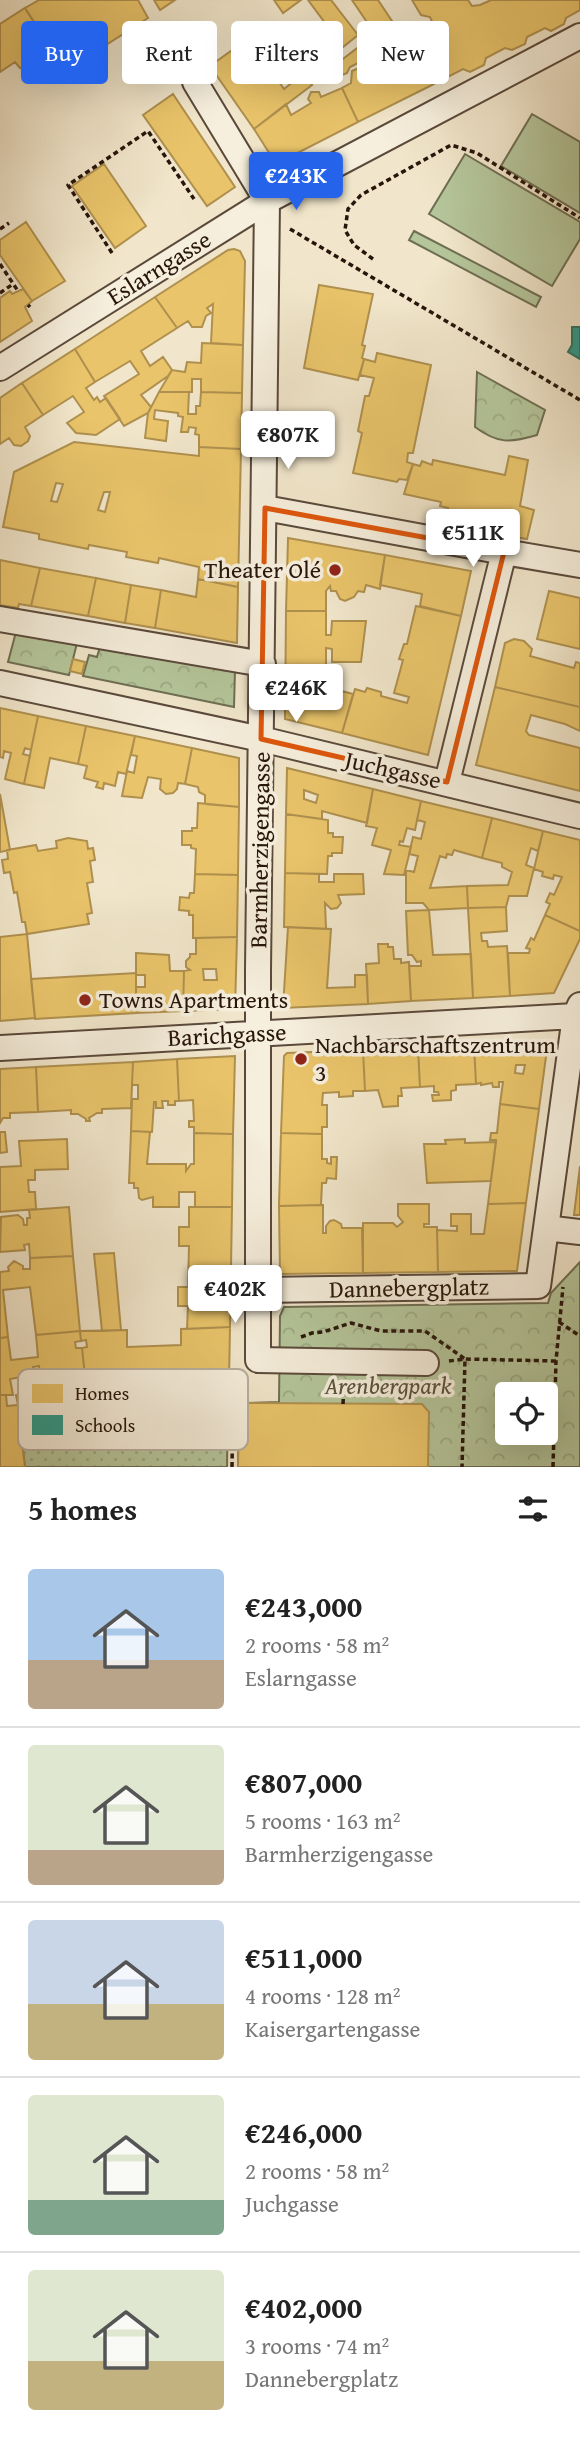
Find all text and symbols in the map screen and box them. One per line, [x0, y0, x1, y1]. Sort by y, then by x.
chip: Buy [21, 21, 108, 84]
chip: Rent [122, 21, 217, 84]
chip: Filters [231, 21, 343, 84]
chip: New [357, 21, 449, 84]
pin: €243K [247, 152, 345, 212]
text: €243K [265, 158, 327, 191]
street label: Eslarngasse [100, 222, 218, 313]
pin: €807K [239, 412, 337, 471]
text: €807K [257, 417, 319, 450]
pin: €511K [424, 510, 522, 569]
text: €511K [442, 515, 504, 548]
place label: Theater Olé [204, 552, 321, 587]
marker: Theater Olé [327, 562, 343, 578]
pin: €246K [247, 664, 345, 724]
text: €246K [265, 670, 327, 703]
street label: Juchgasse [339, 741, 445, 798]
street label: Barmherzigengasse [240, 751, 279, 949]
place label: Towns Apartments [99, 982, 288, 1017]
marker: Towns Apartments [77, 992, 93, 1008]
street label: Barichgasse [167, 1014, 287, 1055]
place label: Nachbarschaftszentrum 3 [315, 1027, 556, 1090]
marker: Nachbarschaftszentrum 3 [293, 1051, 309, 1067]
pin: €402K [186, 1266, 284, 1325]
street label: Dannebergplatz [329, 1269, 489, 1306]
text: €402K [204, 1271, 266, 1304]
park label: Arenbergpark [324, 1368, 451, 1403]
legend [18, 1369, 248, 1450]
text: Homes [75, 1379, 129, 1407]
map controls [495, 1382, 558, 1445]
button: locate [495, 1382, 558, 1445]
text: Schools [75, 1411, 135, 1439]
text: 5 homes [28, 1487, 137, 1531]
icon: filters [514, 1490, 552, 1528]
text: €243,000 [245, 1584, 362, 1628]
icon: home [84, 1597, 168, 1681]
text: 2 rooms · 58 m² [245, 1628, 389, 1661]
text: Eslarngasse [245, 1661, 357, 1694]
text: €807,000 [245, 1760, 362, 1804]
icon: home [84, 1773, 168, 1857]
text: 5 rooms · 163 m² [245, 1804, 400, 1837]
text: Barmherzigengasse [245, 1837, 433, 1870]
text: €511,000 [245, 1935, 362, 1979]
icon: home [84, 1948, 168, 2032]
text: 4 rooms · 128 m² [245, 1979, 400, 2012]
text: Kaisergartengasse [245, 2012, 420, 2045]
text: €246,000 [245, 2110, 362, 2154]
icon: home [84, 2123, 168, 2207]
text: 2 rooms · 58 m² [245, 2154, 389, 2187]
text: Juchgasse [245, 2187, 339, 2220]
text: €402,000 [245, 2285, 362, 2329]
icon: home [84, 2298, 168, 2382]
text: 3 rooms · 74 m² [245, 2329, 389, 2362]
text: Dannebergplatz [245, 2362, 398, 2395]

